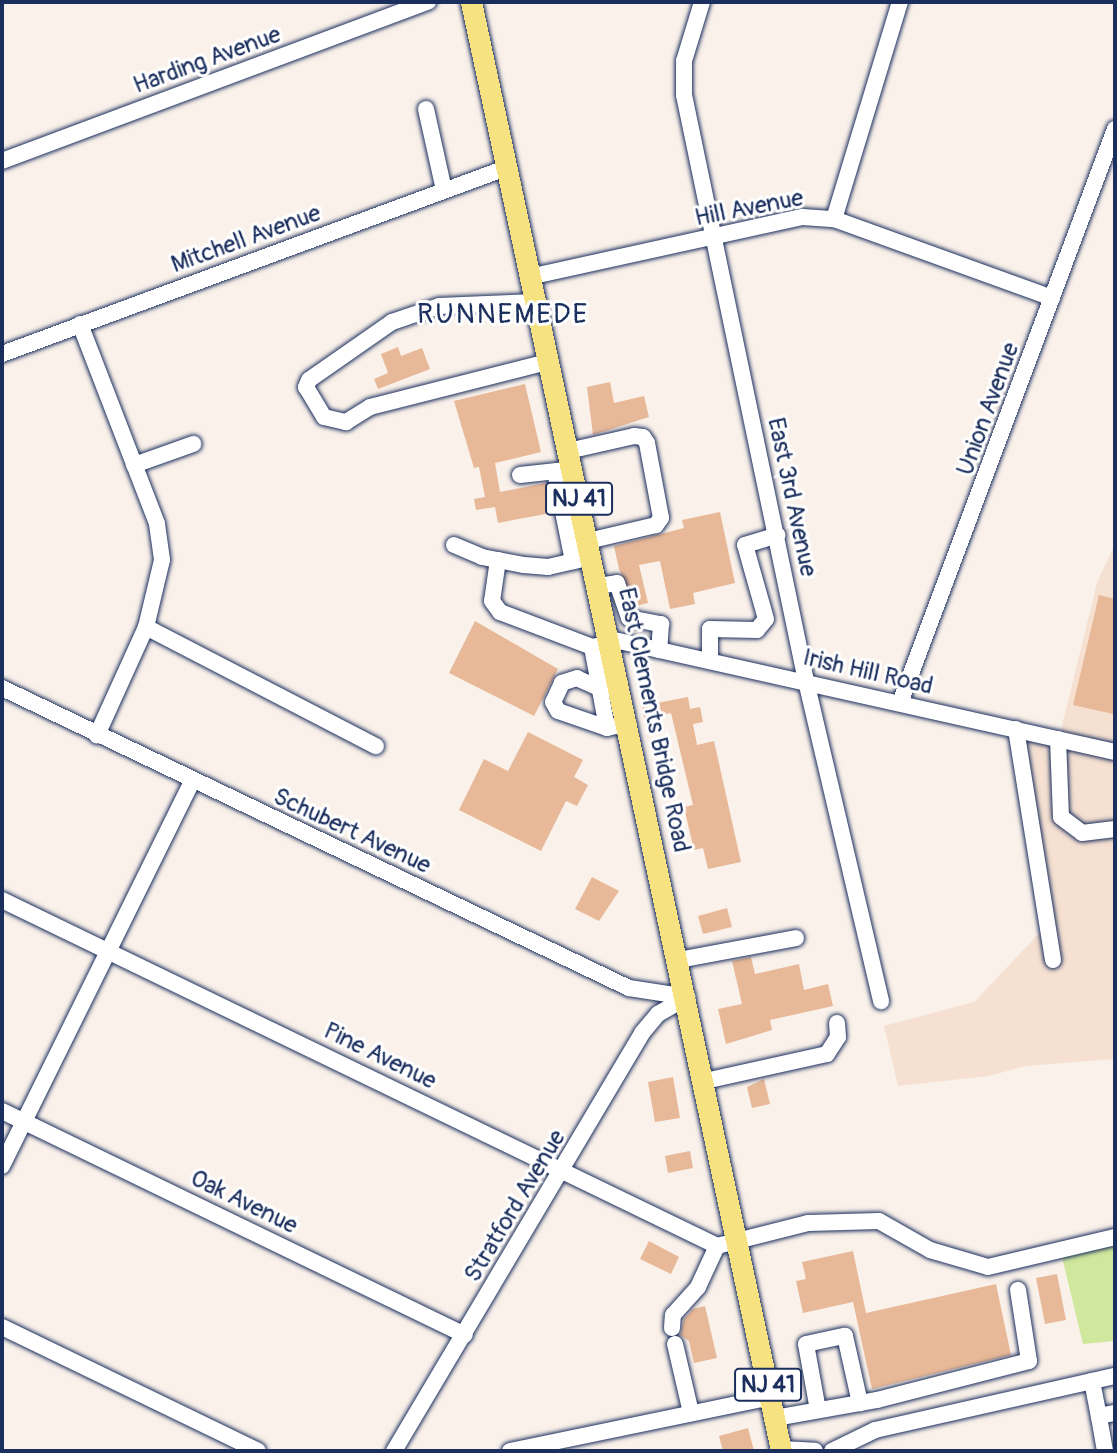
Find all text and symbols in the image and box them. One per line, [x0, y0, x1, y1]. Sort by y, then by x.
street label: Harding Avenue [129, 20, 285, 100]
street label: Hill Avenue [692, 183, 806, 233]
street label: Mitchell Avenue [167, 199, 325, 279]
district label: RUNNEMEDE [418, 298, 588, 332]
street label: Union Avenue [951, 339, 1025, 479]
street label: East 3rd Avenue [761, 415, 823, 579]
road number: NJ 41 [544, 480, 614, 519]
street label: East Clements Bridge Road [612, 585, 696, 855]
street label: Irish Hill Road [800, 643, 936, 701]
street label: Schubert Avenue [269, 782, 435, 880]
street label: Pine Avenue [319, 1016, 441, 1096]
street label: Stratford Avenue [458, 1125, 572, 1287]
street label: Oak Avenue [186, 1164, 302, 1240]
road number: NJ 41 [733, 1366, 803, 1404]

